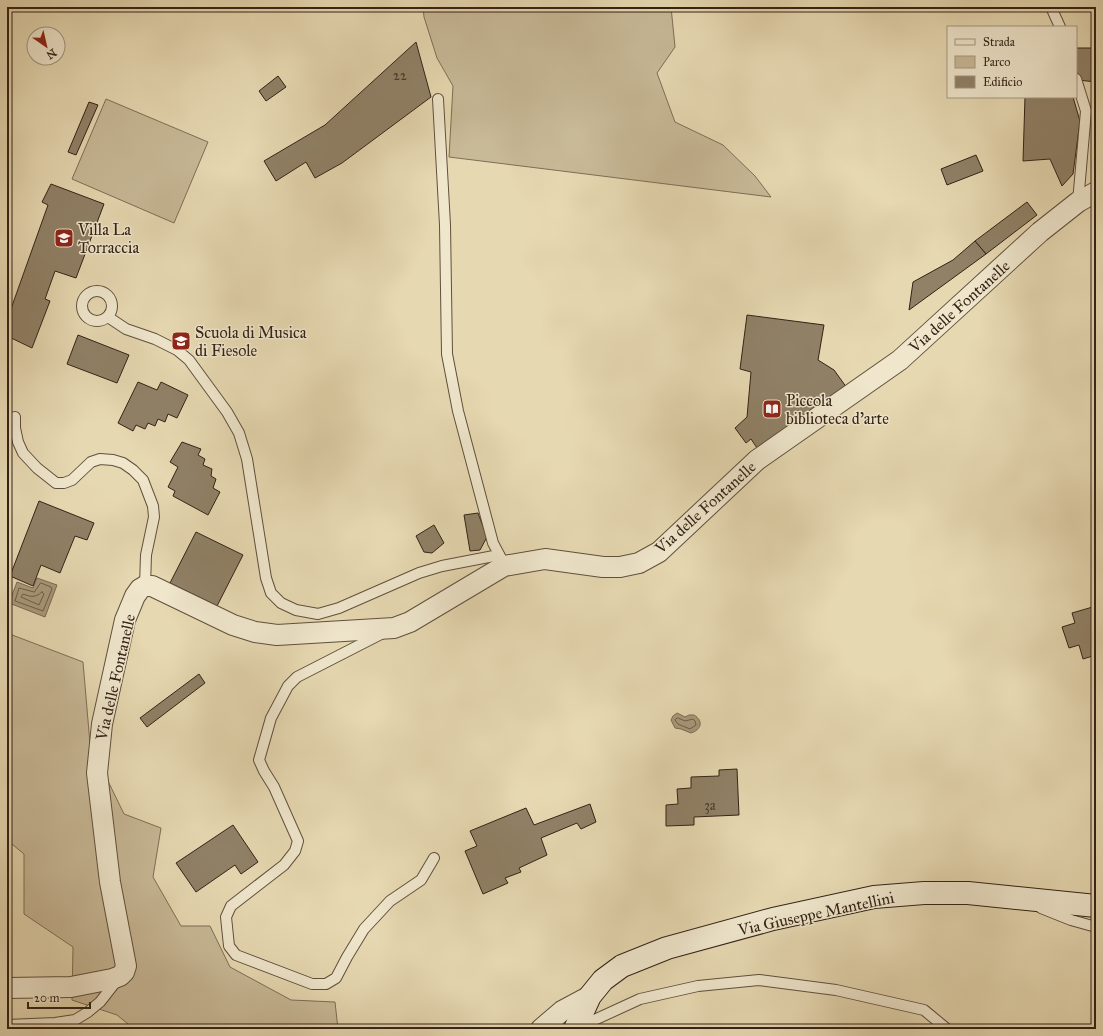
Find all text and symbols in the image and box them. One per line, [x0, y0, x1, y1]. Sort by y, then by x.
north arrow [26, 26, 66, 66]
legend [947, 26, 1077, 98]
text: Strada [983, 35, 1016, 49]
text: N [43, 46, 59, 62]
text: Parco [983, 55, 1010, 69]
house number: 22 [393, 67, 407, 84]
text: Edificio [983, 75, 1022, 89]
place label: Villa La Torraccia [77, 220, 139, 257]
school or university icon: Villa La Torraccia [53, 227, 75, 249]
street label: Via delle Fontanelle [904, 256, 1014, 357]
place label: Scuola di Musica di Fiesole [195, 323, 307, 360]
school or university icon: Scuola di Musica di Fiesole [170, 330, 192, 352]
place label: Piccola biblioteca d'arte [786, 391, 889, 428]
library icon: Piccola biblioteca d'arte [761, 398, 783, 420]
street label: Via delle Fontanelle [650, 457, 760, 558]
street label: Via delle Fontanelle [91, 612, 139, 743]
house number: 3a [704, 797, 716, 814]
street label: Via Giuseppe Mantellini [735, 888, 896, 940]
scale bar [28, 984, 90, 1010]
text: 20 m [34, 991, 60, 1005]

